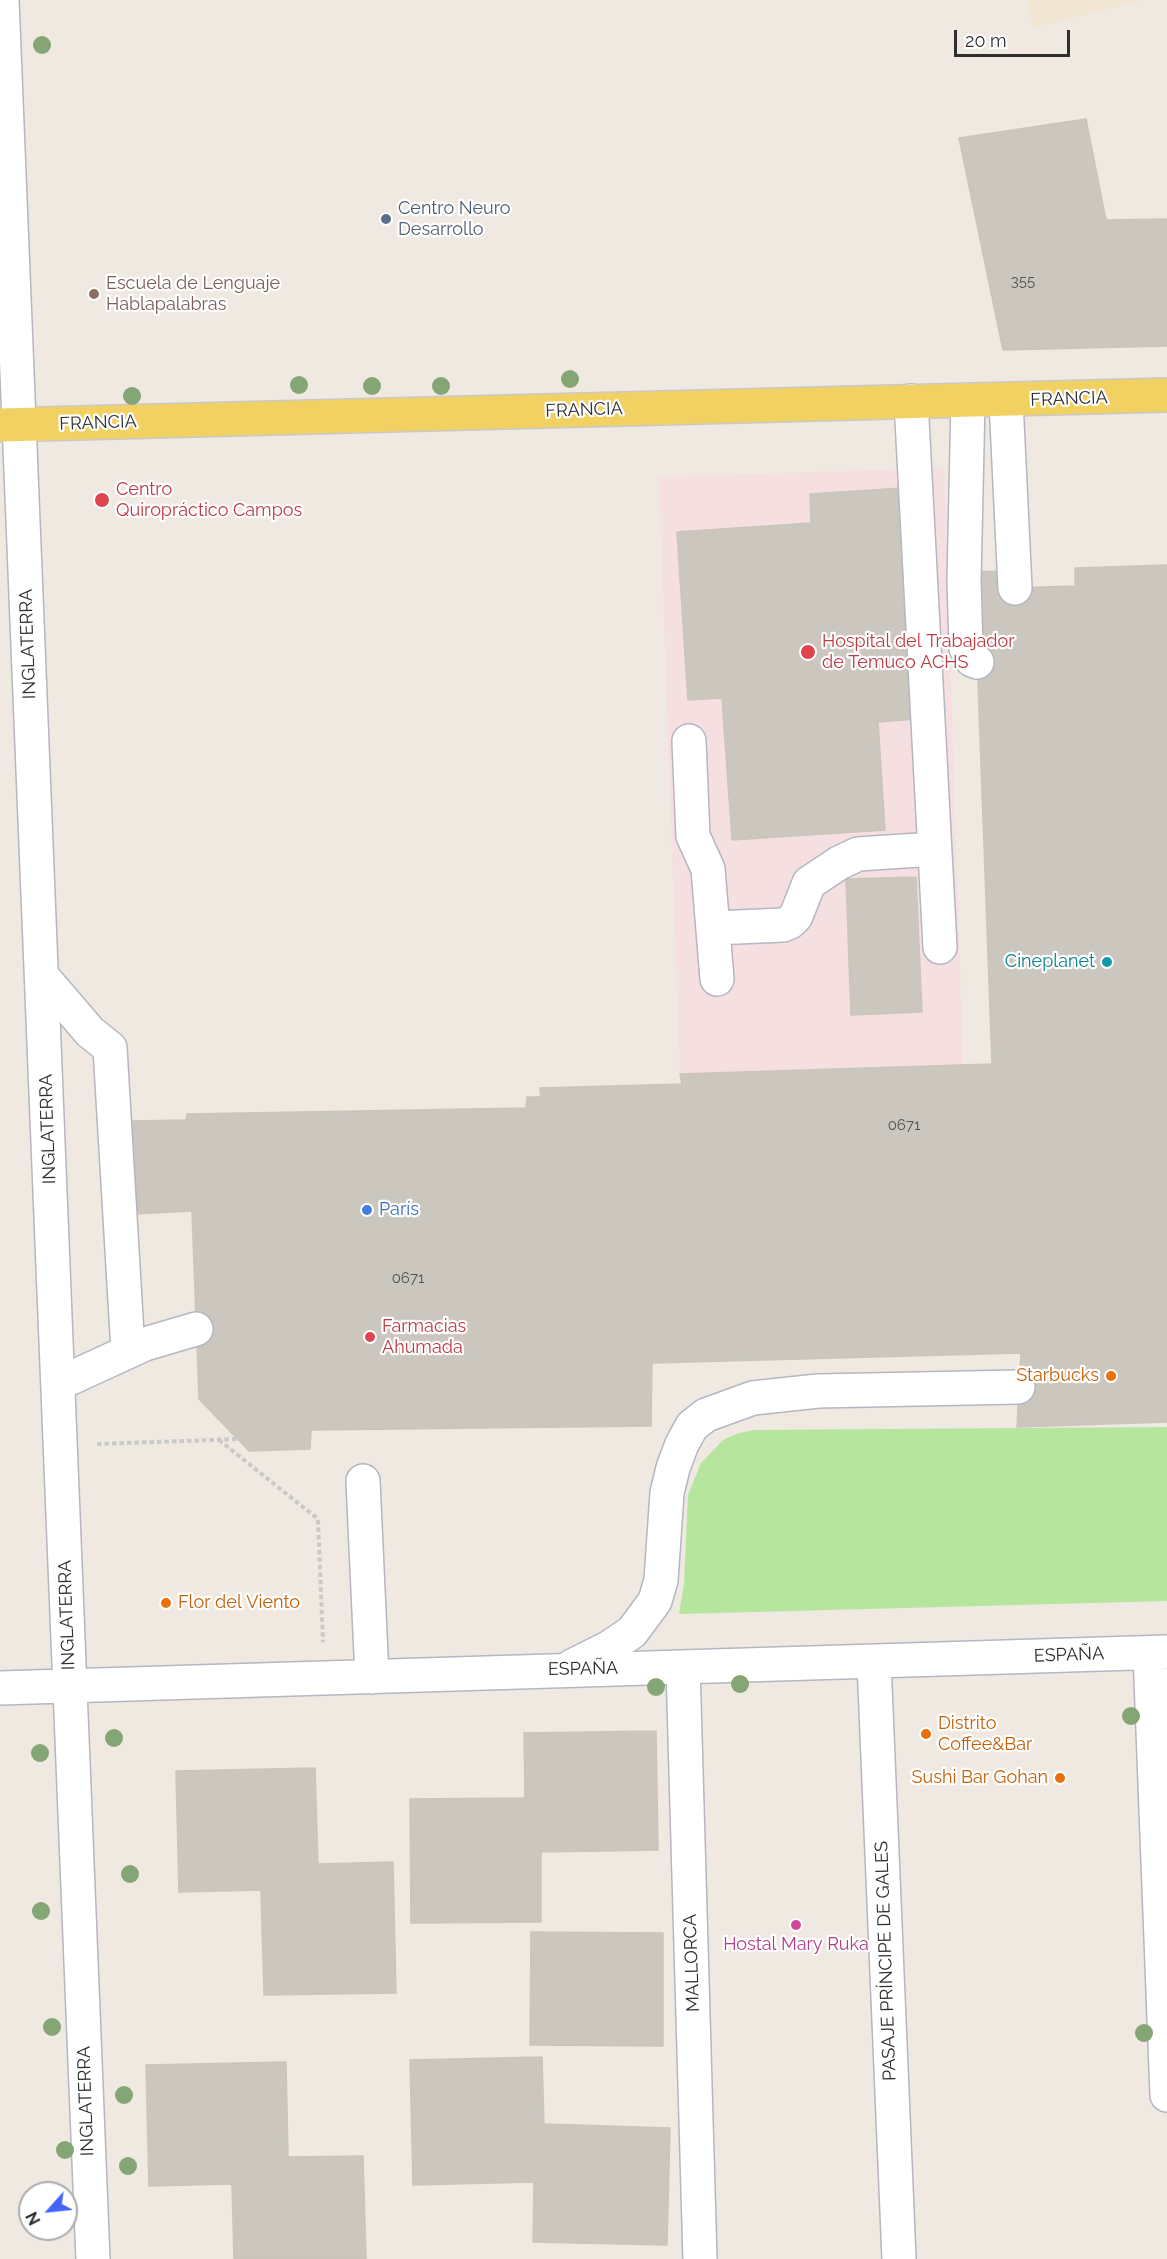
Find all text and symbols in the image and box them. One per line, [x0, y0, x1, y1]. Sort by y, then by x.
scale bar [957, 18, 1072, 56]
text: 20 m [965, 30, 1007, 51]
place label: Centro Neuro Desarrollo [398, 198, 510, 240]
marker: Centro Neuro Desarrollo [379, 212, 393, 226]
house number: 355 [1011, 272, 1035, 290]
place label: Escuela de Lenguaje Hablapalabras [106, 273, 280, 316]
marker: Escuela de Lenguaje Hablapalabras [87, 287, 101, 301]
street label: FRANCIA [1030, 387, 1108, 411]
street label: FRANCIA [545, 398, 623, 422]
street label: FRANCIA [59, 411, 137, 435]
place label: Centro Quiropráctico Campos [116, 479, 302, 522]
marker: Centro Quiropráctico Campos [93, 491, 111, 509]
street label: INGLATERRA [15, 589, 41, 699]
place label: Hospital del Trabajador de Temuco ACHS [822, 631, 1015, 674]
marker: Hospital del Trabajador de Temuco ACHS [799, 643, 817, 661]
place label: Cineplanet [1005, 951, 1095, 973]
marker: Cineplanet [1100, 955, 1114, 969]
street label: INGLATERRA [35, 1074, 61, 1184]
house number: 0671 [888, 1116, 920, 1134]
place label: París [379, 1199, 419, 1221]
marker: París [360, 1203, 374, 1217]
house number: 0671 [392, 1269, 424, 1287]
place label: Farmacias Ahumada [382, 1316, 466, 1358]
marker: Farmacias Ahumada [363, 1330, 377, 1344]
place label: Starbucks [1016, 1365, 1099, 1387]
marker: Starbucks [1104, 1369, 1118, 1383]
street label: INGLATERRA [54, 1560, 80, 1670]
place label: Flor del Viento [178, 1592, 300, 1614]
marker: Flor del Viento [159, 1596, 173, 1610]
street label: ESPAÑA [1033, 1643, 1105, 1667]
street label: ESPAÑA [548, 1658, 618, 1680]
place label: Distrito Coffee&Bar [938, 1713, 1032, 1756]
marker: Distrito Coffee&Bar [919, 1727, 933, 1741]
place label: Sushi Bar Gohan [912, 1767, 1048, 1789]
marker: Sushi Bar Gohan [1053, 1771, 1067, 1785]
street label: PASAJE PRÍNCIPE DE GALES [871, 1841, 901, 2081]
street label: MALLORCA [679, 1914, 705, 2012]
marker: Hostal Mary Ruka [789, 1918, 803, 1932]
place label: Hostal Mary Ruka [723, 1934, 869, 1956]
street label: INGLATERRA [73, 2046, 99, 2156]
north arrow [18, 2181, 78, 2241]
text: N [22, 2209, 45, 2228]

